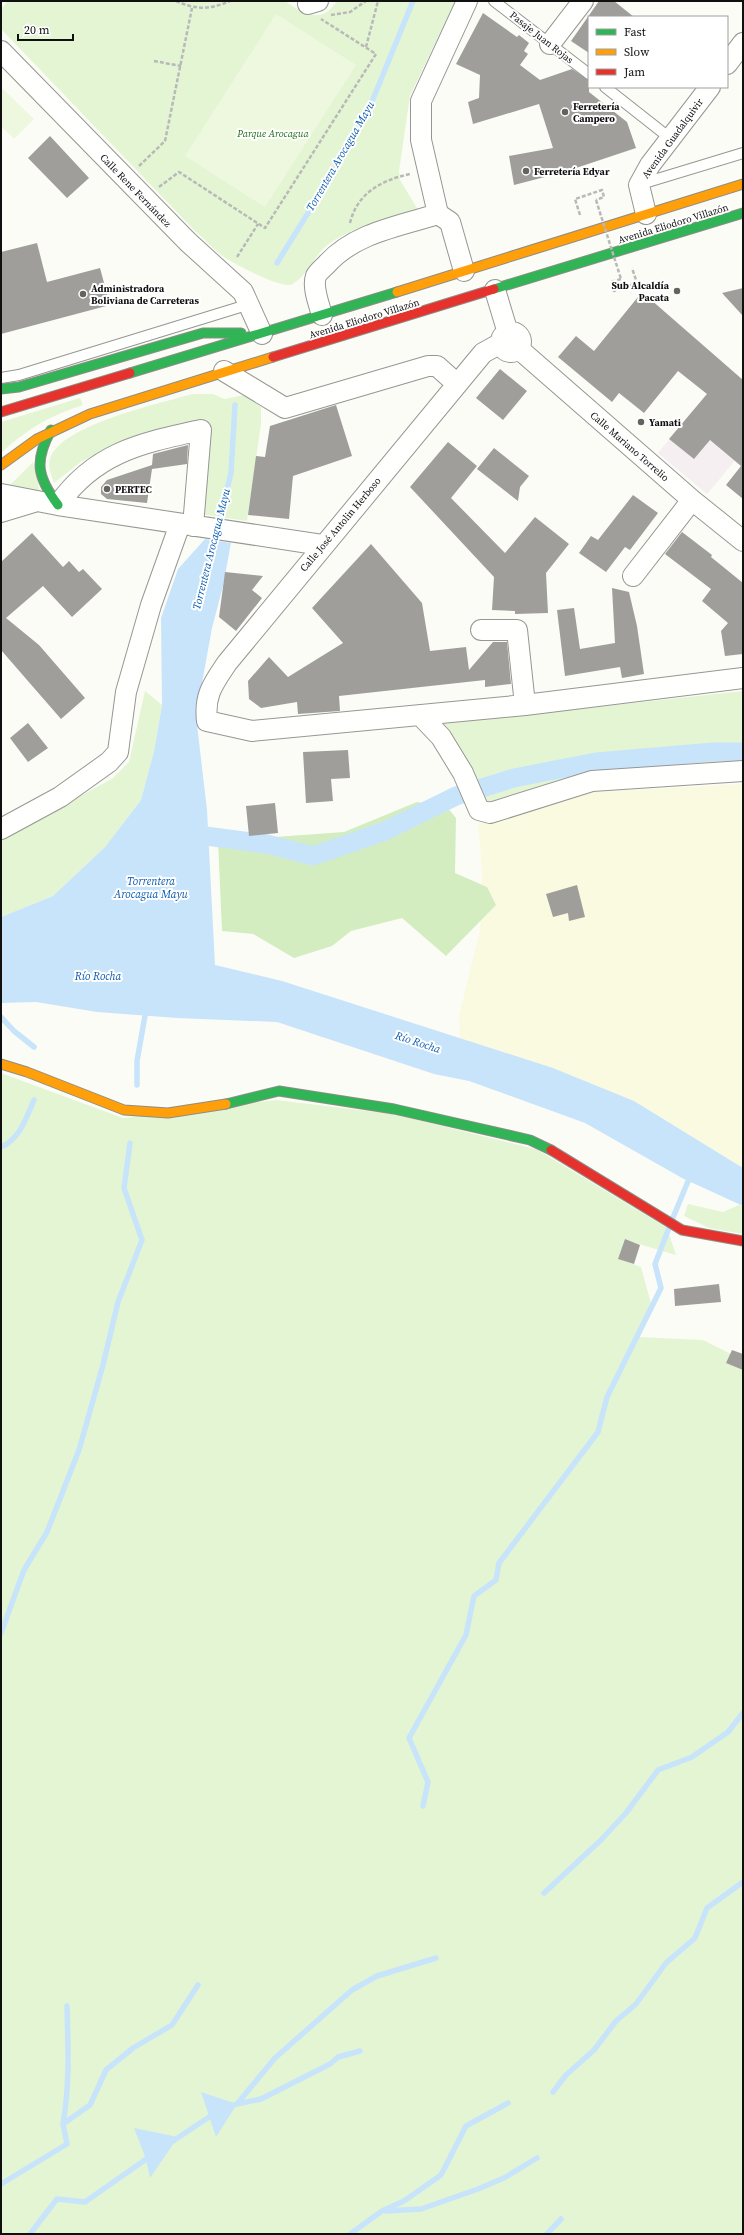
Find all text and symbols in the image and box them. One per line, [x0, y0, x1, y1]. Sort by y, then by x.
street label: Pasaje Juan Rojas [507, 8, 576, 66]
scale bar [18, 16, 73, 42]
legend [588, 16, 728, 88]
text: 20 m [24, 22, 50, 38]
text: Fast [624, 24, 646, 40]
text: Slow [624, 44, 650, 60]
text: Jam [623, 64, 645, 80]
street label: Avenida Guadalquivir [639, 95, 706, 181]
water label: Torrentera Arocagua Mayu [303, 98, 378, 214]
place label: Ferretería Campero [573, 100, 620, 125]
marker: Ferretería Campero [560, 107, 570, 117]
park label: Parque Arocagua [236, 127, 309, 140]
street label: Calle Rene Fernández [97, 151, 174, 230]
place label: Ferretería Edyar [534, 165, 610, 178]
marker: Ferretería Edyar [521, 166, 531, 176]
street label: Avenida Eliodoro Villazón [616, 200, 730, 246]
place label: Sub Alcaldía Pacata [611, 279, 670, 304]
place label: Administradora Boliviana de Carreteras [91, 282, 199, 307]
marker: Sub Alcaldía Pacata [672, 286, 682, 296]
marker: Administradora Boliviana de Carreteras [78, 289, 88, 299]
street label: Avenida Eliodoro Villazón [307, 295, 421, 341]
street label: Calle Mariano Torrelio [588, 409, 672, 484]
place label: Yamati [649, 416, 681, 429]
marker: Yamati [636, 417, 646, 427]
street label: Calle José Antolin Herboso [297, 474, 384, 574]
place label: PERTEC [115, 483, 152, 496]
marker: PERTEC [102, 484, 112, 494]
water label: Torrentera Arocagua Mayu [189, 486, 234, 611]
water label: Torrentera Arocagua Mayu [113, 874, 189, 902]
water label: Río Rocha [74, 969, 122, 984]
water label: Río Rocha [392, 1028, 443, 1057]

